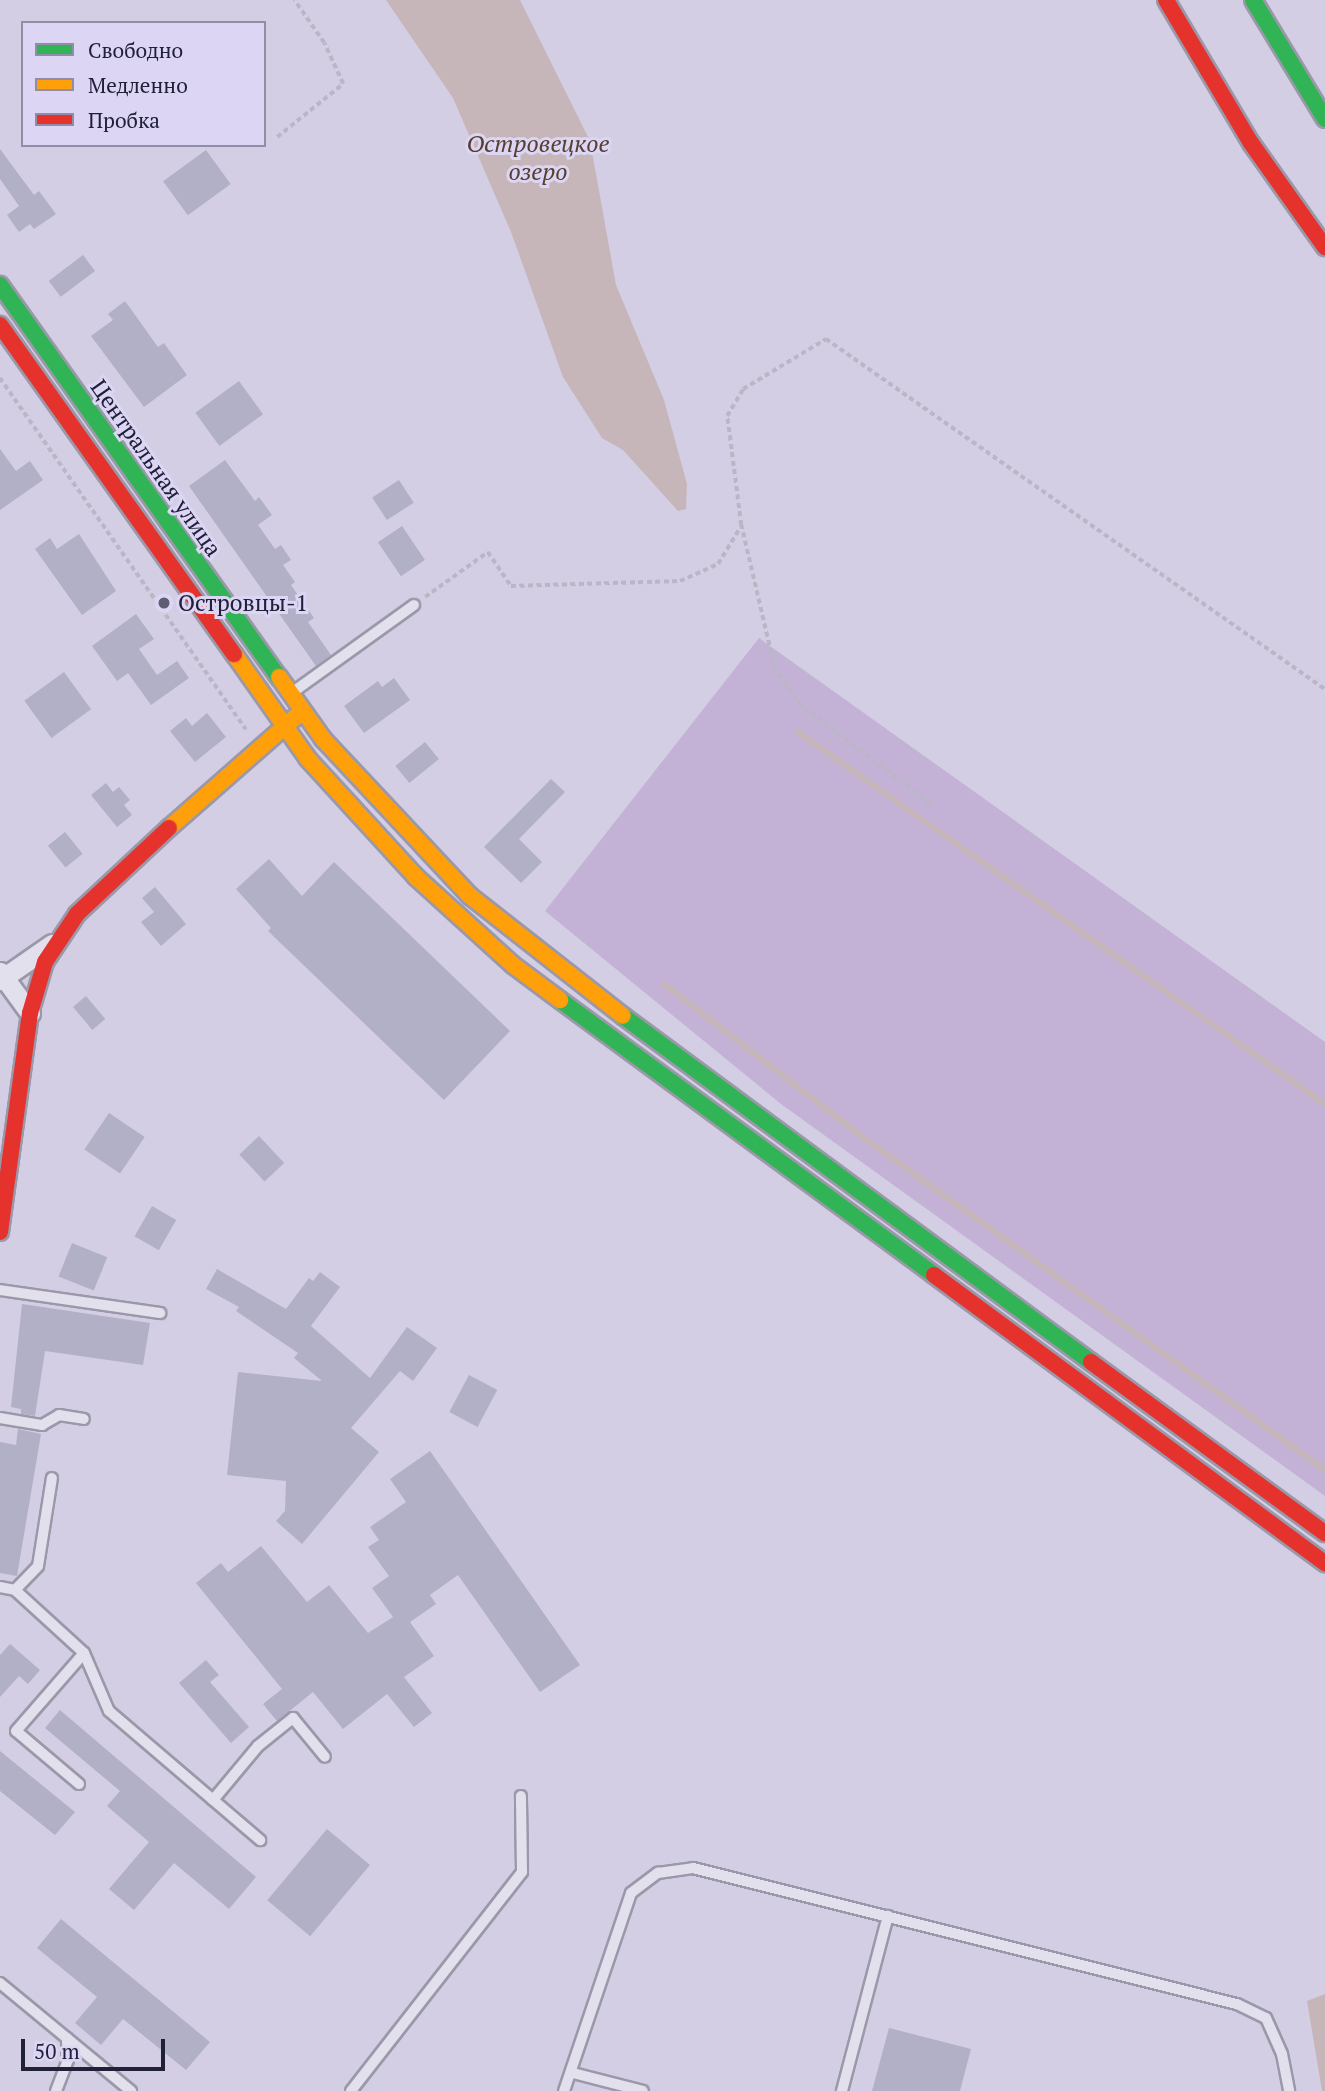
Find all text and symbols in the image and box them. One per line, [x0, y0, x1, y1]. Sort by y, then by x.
legend [21, 21, 266, 147]
text: Свободно [88, 36, 183, 64]
text: Медленно [88, 71, 188, 99]
text: Пробка [88, 106, 160, 134]
water label: Островецкое озеро [467, 130, 609, 186]
street label: Центральная улица [85, 374, 227, 562]
place label: Островцы-1 [178, 589, 308, 617]
marker: Островцы-1 [156, 595, 172, 611]
scale bar [24, 2024, 168, 2068]
text: 50 m [34, 2037, 80, 2065]

